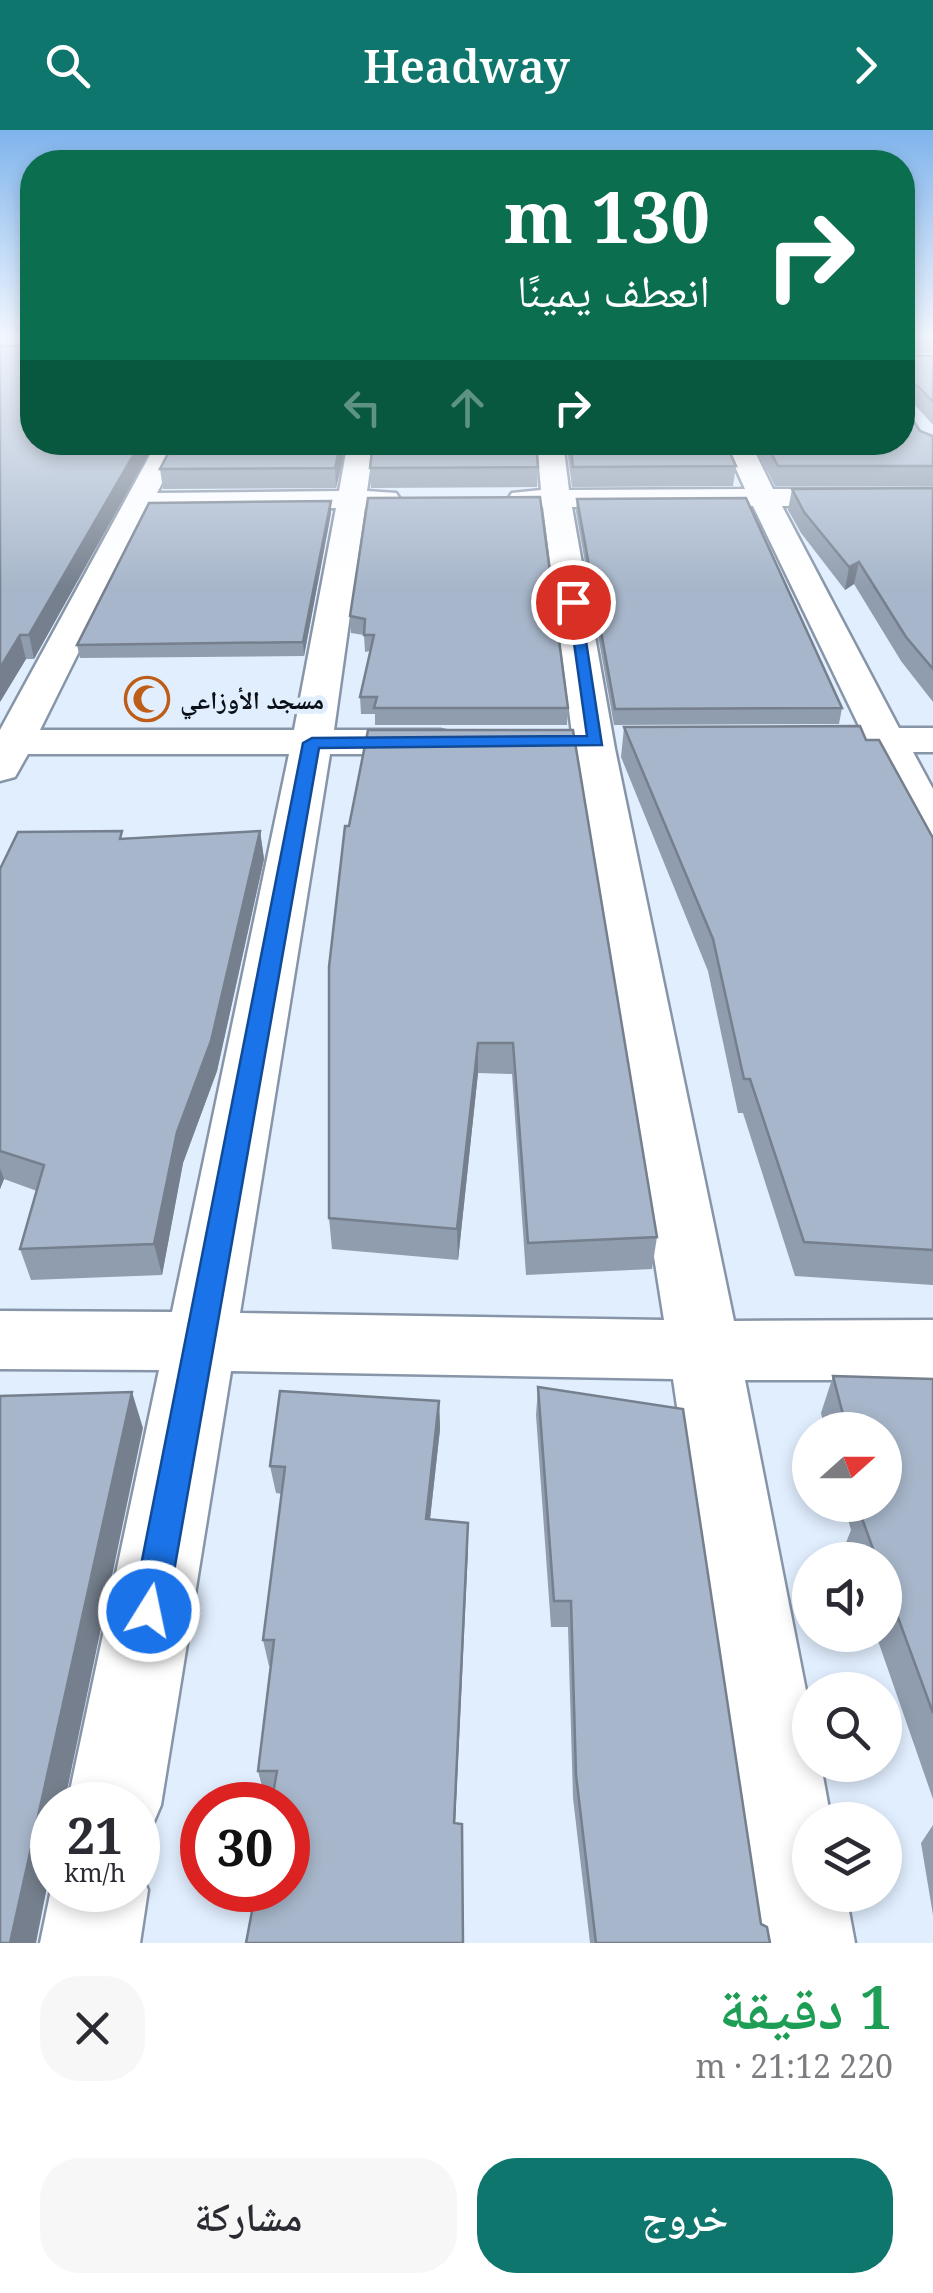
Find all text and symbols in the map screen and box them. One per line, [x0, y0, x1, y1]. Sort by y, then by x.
text: Headway [363, 35, 570, 96]
icon: search [40, 38, 95, 93]
icon: forward [838, 38, 893, 93]
text: 130 m [504, 168, 710, 264]
icon: right [745, 190, 875, 320]
text: انعطف يمينًا [517, 259, 710, 320]
icon: left [335, 380, 390, 435]
icon: ahead [440, 380, 495, 435]
icon: right [545, 380, 600, 435]
pin [531, 560, 616, 645]
icon: arrive [546, 575, 601, 630]
mosque icon: مسجد الأوزاعي [124, 676, 170, 722]
place label: مسجد الأوزاعي [180, 682, 324, 720]
north arrow [792, 1412, 902, 1522]
map controls [792, 1412, 902, 1912]
button: sound [792, 1542, 902, 1652]
position arrow [97, 1559, 201, 1663]
button: search [792, 1672, 902, 1782]
speed limit sign: 30 [180, 1782, 310, 1912]
text: 21 [67, 1801, 123, 1869]
button: layers [792, 1802, 902, 1912]
text: km/h [64, 1855, 126, 1889]
text: 1 دقيقة [719, 1965, 893, 2047]
button: close [40, 1976, 145, 2081]
text: 220 m · 21:12 [695, 2044, 893, 2087]
button: مشاركة [40, 2158, 457, 2273]
button: خروج [477, 2158, 893, 2273]

